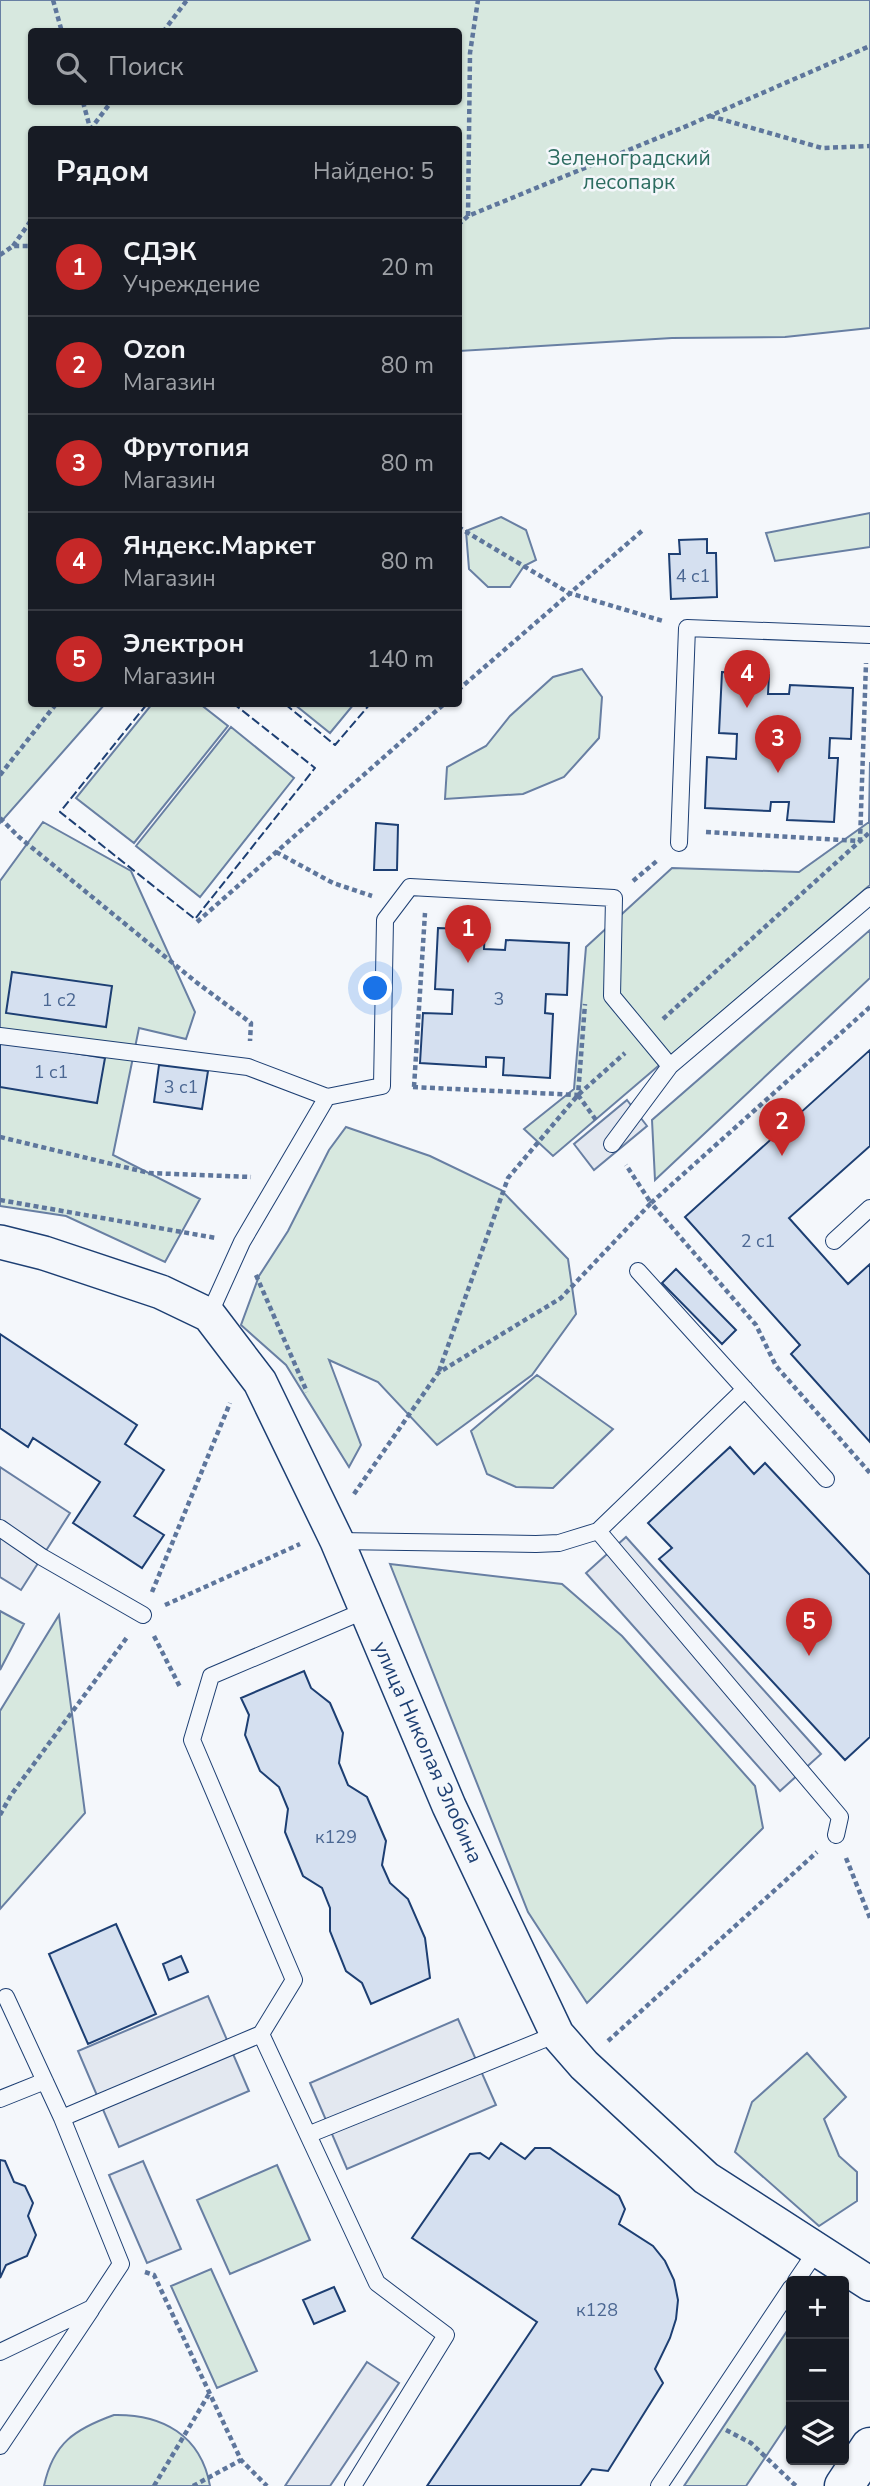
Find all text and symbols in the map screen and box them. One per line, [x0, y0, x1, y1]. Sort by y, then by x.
search box [28, 28, 462, 105]
icon: search [52, 48, 90, 86]
text: Поиск [108, 49, 184, 84]
park label: Зеленоградский лесопарк [547, 144, 711, 196]
text: Рядом [56, 151, 149, 192]
text: Найдено: 5 [313, 156, 434, 187]
text: СДЭК [123, 234, 197, 269]
text: 1 [72, 252, 86, 283]
text: 20 m [381, 252, 434, 283]
text: Учреждение [123, 269, 260, 300]
text: Ozon [123, 332, 186, 367]
text: 2 [72, 350, 86, 381]
text: 80 m [381, 350, 434, 381]
text: Магазин [123, 367, 216, 398]
text: Фрутопия [123, 430, 250, 465]
text: 3 [72, 448, 86, 479]
text: 80 m [381, 448, 434, 479]
text: Магазин [123, 465, 216, 496]
text: Яндекс.Маркет [123, 528, 316, 563]
text: 4 [72, 546, 86, 577]
text: 80 m [381, 546, 434, 577]
text: Магазин [123, 563, 216, 594]
house number: 4 с1 [676, 564, 710, 588]
text: Электрон [123, 626, 244, 661]
text: 5 [72, 644, 86, 675]
text: 140 m [367, 644, 434, 675]
pin: 4 [724, 650, 770, 708]
text: Магазин [123, 661, 216, 692]
pin: 3 [755, 715, 801, 773]
pin: 1 [445, 905, 491, 963]
your location [358, 971, 392, 1005]
house number: 3 [494, 987, 504, 1011]
house number: 1 с2 [42, 988, 76, 1012]
house number: 1 с1 [34, 1060, 68, 1084]
house number: 3 с1 [164, 1075, 198, 1099]
pin: 2 [759, 1098, 805, 1156]
house number: 2 с1 [741, 1229, 775, 1253]
pin: 5 [786, 1598, 832, 1656]
street label: улица Николая Злобина [366, 1637, 490, 1867]
house number: к129 [315, 1825, 357, 1849]
map controls [786, 2276, 849, 2465]
button: + [786, 2276, 849, 2339]
house number: к128 [576, 2298, 618, 2322]
button: − [786, 2339, 849, 2402]
button: layers [786, 2402, 849, 2465]

